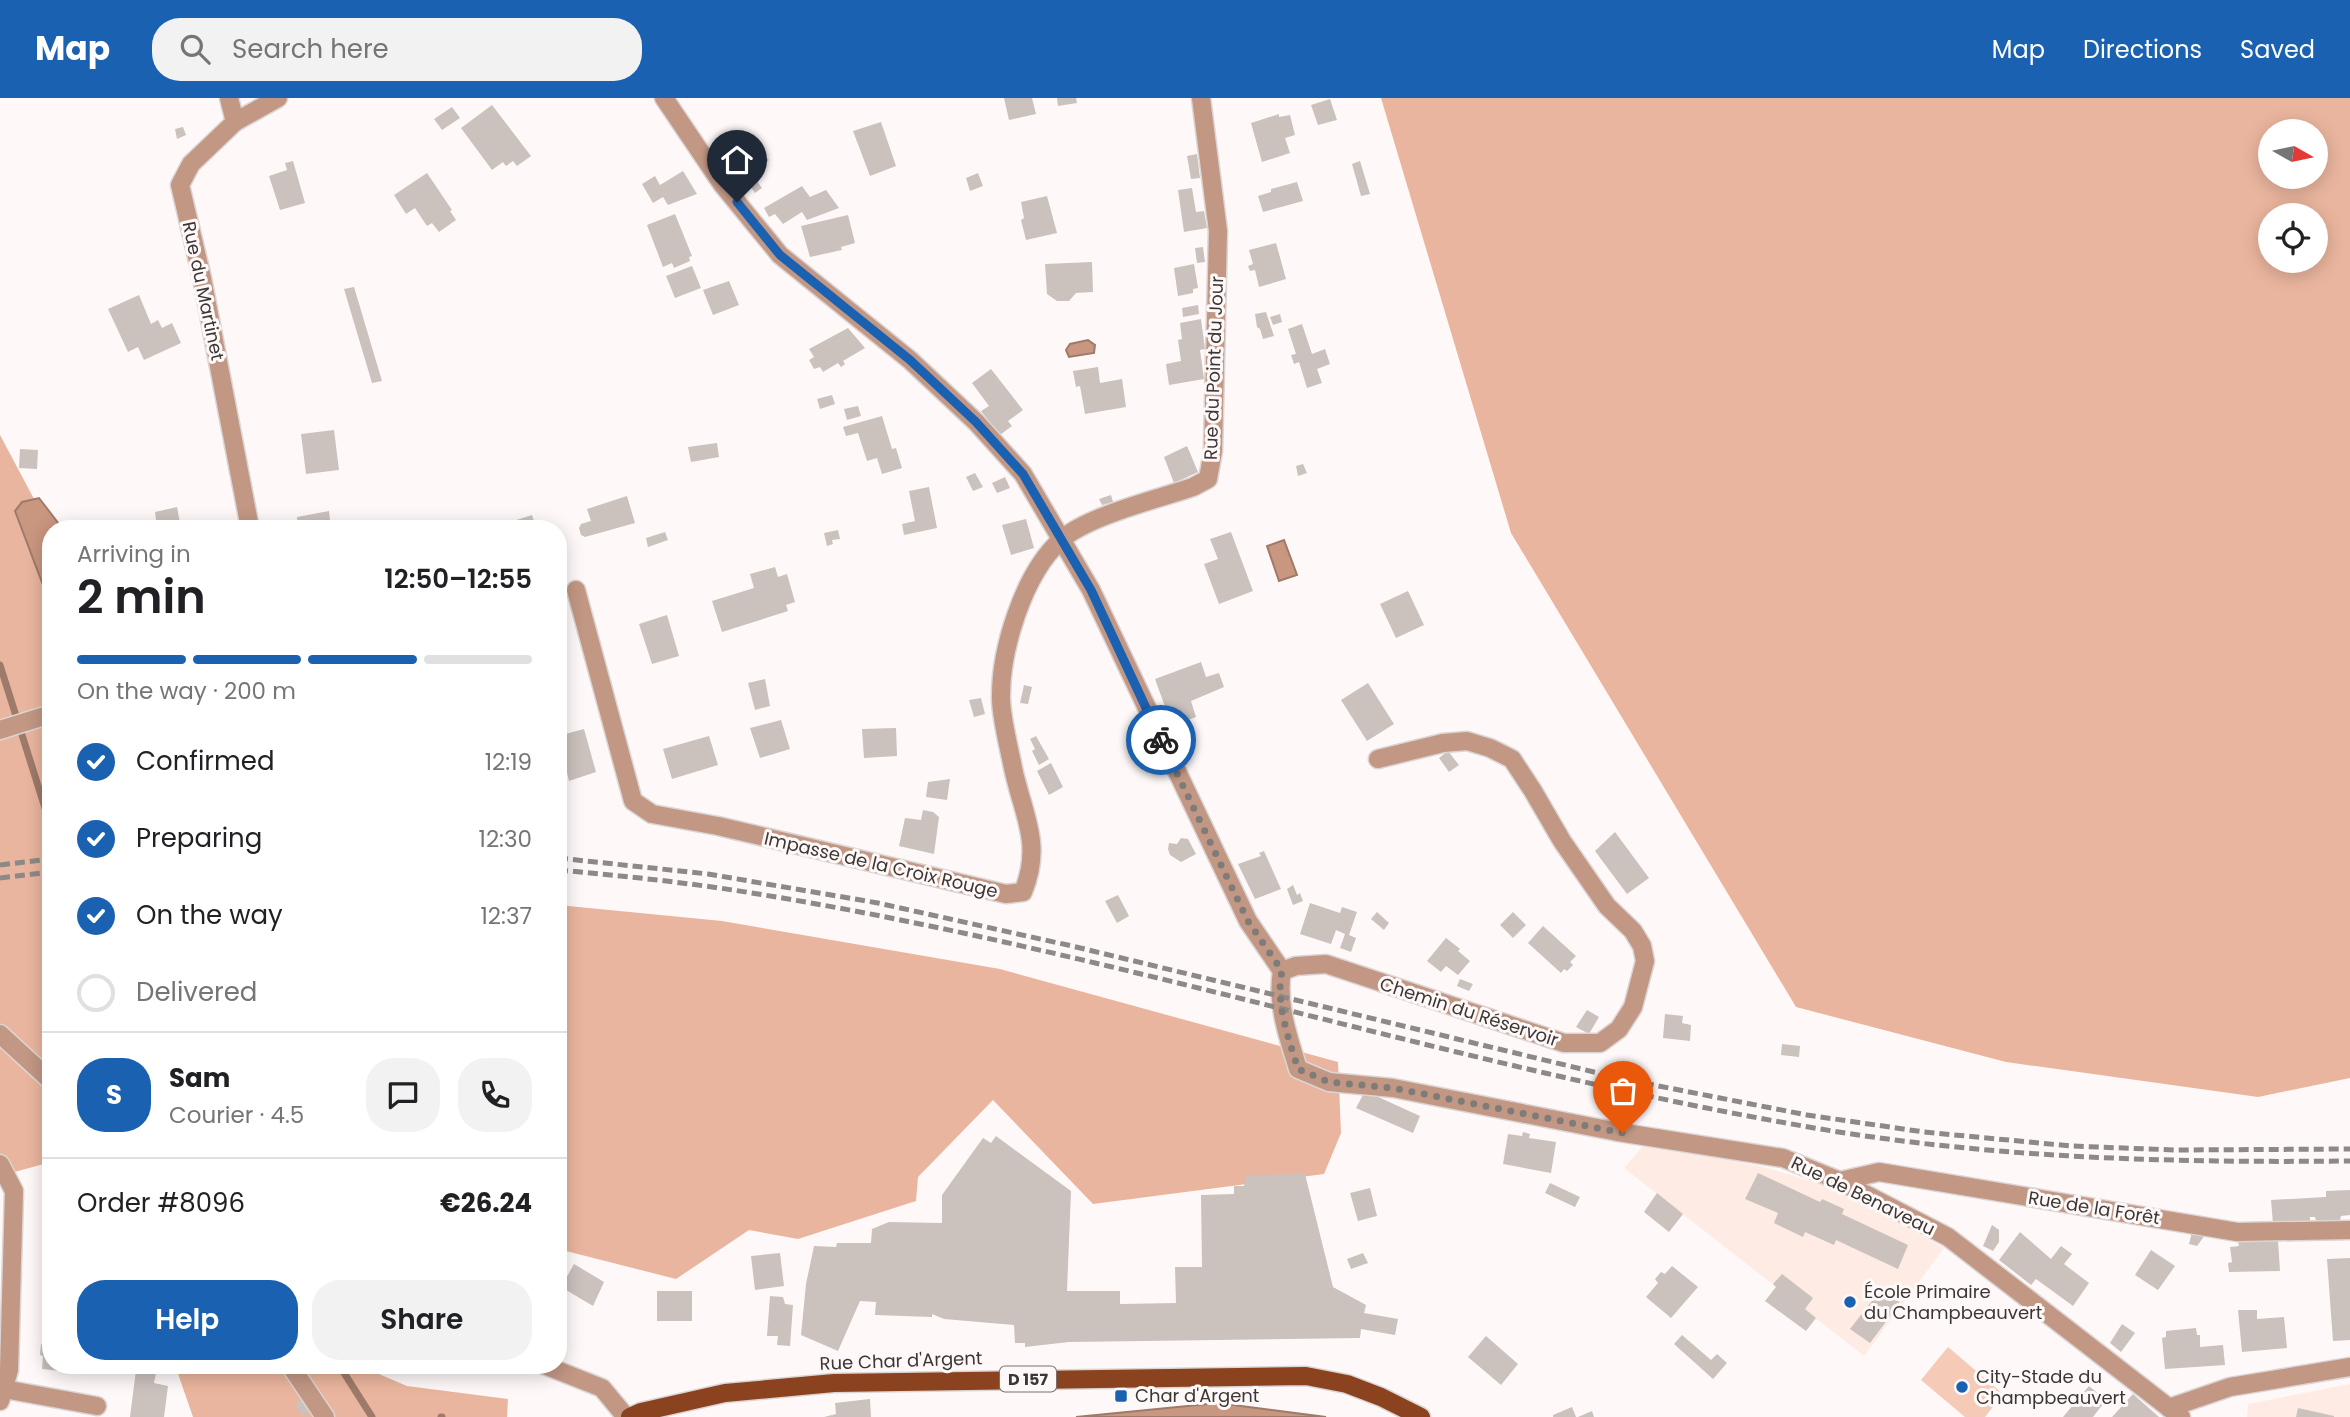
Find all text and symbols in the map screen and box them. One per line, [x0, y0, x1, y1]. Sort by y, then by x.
search box [152, 18, 642, 81]
text: Map [35, 25, 110, 72]
icon: search [176, 30, 214, 68]
text: Search here [232, 31, 389, 67]
text: Map [1992, 33, 2045, 66]
text: Directions [2083, 33, 2202, 66]
text: Saved [2240, 33, 2315, 66]
north arrow [2258, 119, 2328, 189]
map controls [2258, 119, 2328, 273]
pin [707, 130, 767, 202]
icon: home [718, 141, 756, 179]
button: locate [2258, 203, 2328, 273]
street label: Rue du Martinet [177, 219, 230, 363]
street label: Rue du Point du Jour [1198, 275, 1229, 460]
text: Arriving in [77, 538, 191, 570]
text: 12:50–12:55 [384, 561, 532, 597]
text: 2 min [77, 565, 206, 629]
text: On the way · 200 m [77, 675, 296, 707]
courier [1126, 705, 1196, 775]
icon: bike [1142, 721, 1180, 759]
icon: check [77, 743, 115, 781]
text: Confirmed [136, 743, 274, 779]
text: 12:19 [485, 746, 532, 778]
icon: check [77, 820, 115, 858]
text: Preparing [136, 820, 262, 856]
text: 12:30 [479, 823, 532, 855]
street label: Impasse de la Croix Rouge [762, 825, 1000, 904]
icon: check [77, 897, 115, 935]
text: On the way [136, 897, 283, 933]
text: 12:37 [480, 900, 532, 932]
street label: Chemin du Réservoir [1377, 971, 1562, 1052]
text: Delivered [136, 974, 257, 1010]
button: chat [366, 1058, 440, 1132]
button: phone [458, 1058, 532, 1132]
text: Sam [169, 1060, 230, 1096]
pin [1593, 1061, 1653, 1133]
icon: bag [1604, 1072, 1642, 1110]
text: S [106, 1077, 122, 1113]
text: Courier · 4.5 [169, 1099, 304, 1131]
street label: Rue de Benaveau [1787, 1150, 1939, 1241]
text: Order #8096 [77, 1185, 245, 1221]
text: €26.24 [440, 1185, 532, 1221]
street label: Rue de la Forêt [2026, 1185, 2162, 1230]
place label: École Primaire du Champbeauvert [1864, 1279, 2042, 1325]
button: Help [77, 1280, 298, 1360]
button: Share [312, 1280, 532, 1360]
marker: École Primaire du Champbeauvert [1842, 1294, 1858, 1310]
street label: Rue Char d'Argent [819, 1345, 983, 1376]
place label: City-Stade du Champbeauvert [1976, 1364, 2126, 1410]
road number: D 157 [1000, 1366, 1056, 1392]
marker: City-Stade du Champbeauvert [1954, 1379, 1970, 1395]
place label: Char d'Argent [1135, 1383, 1259, 1408]
marker: Char d'Argent [1113, 1388, 1129, 1404]

